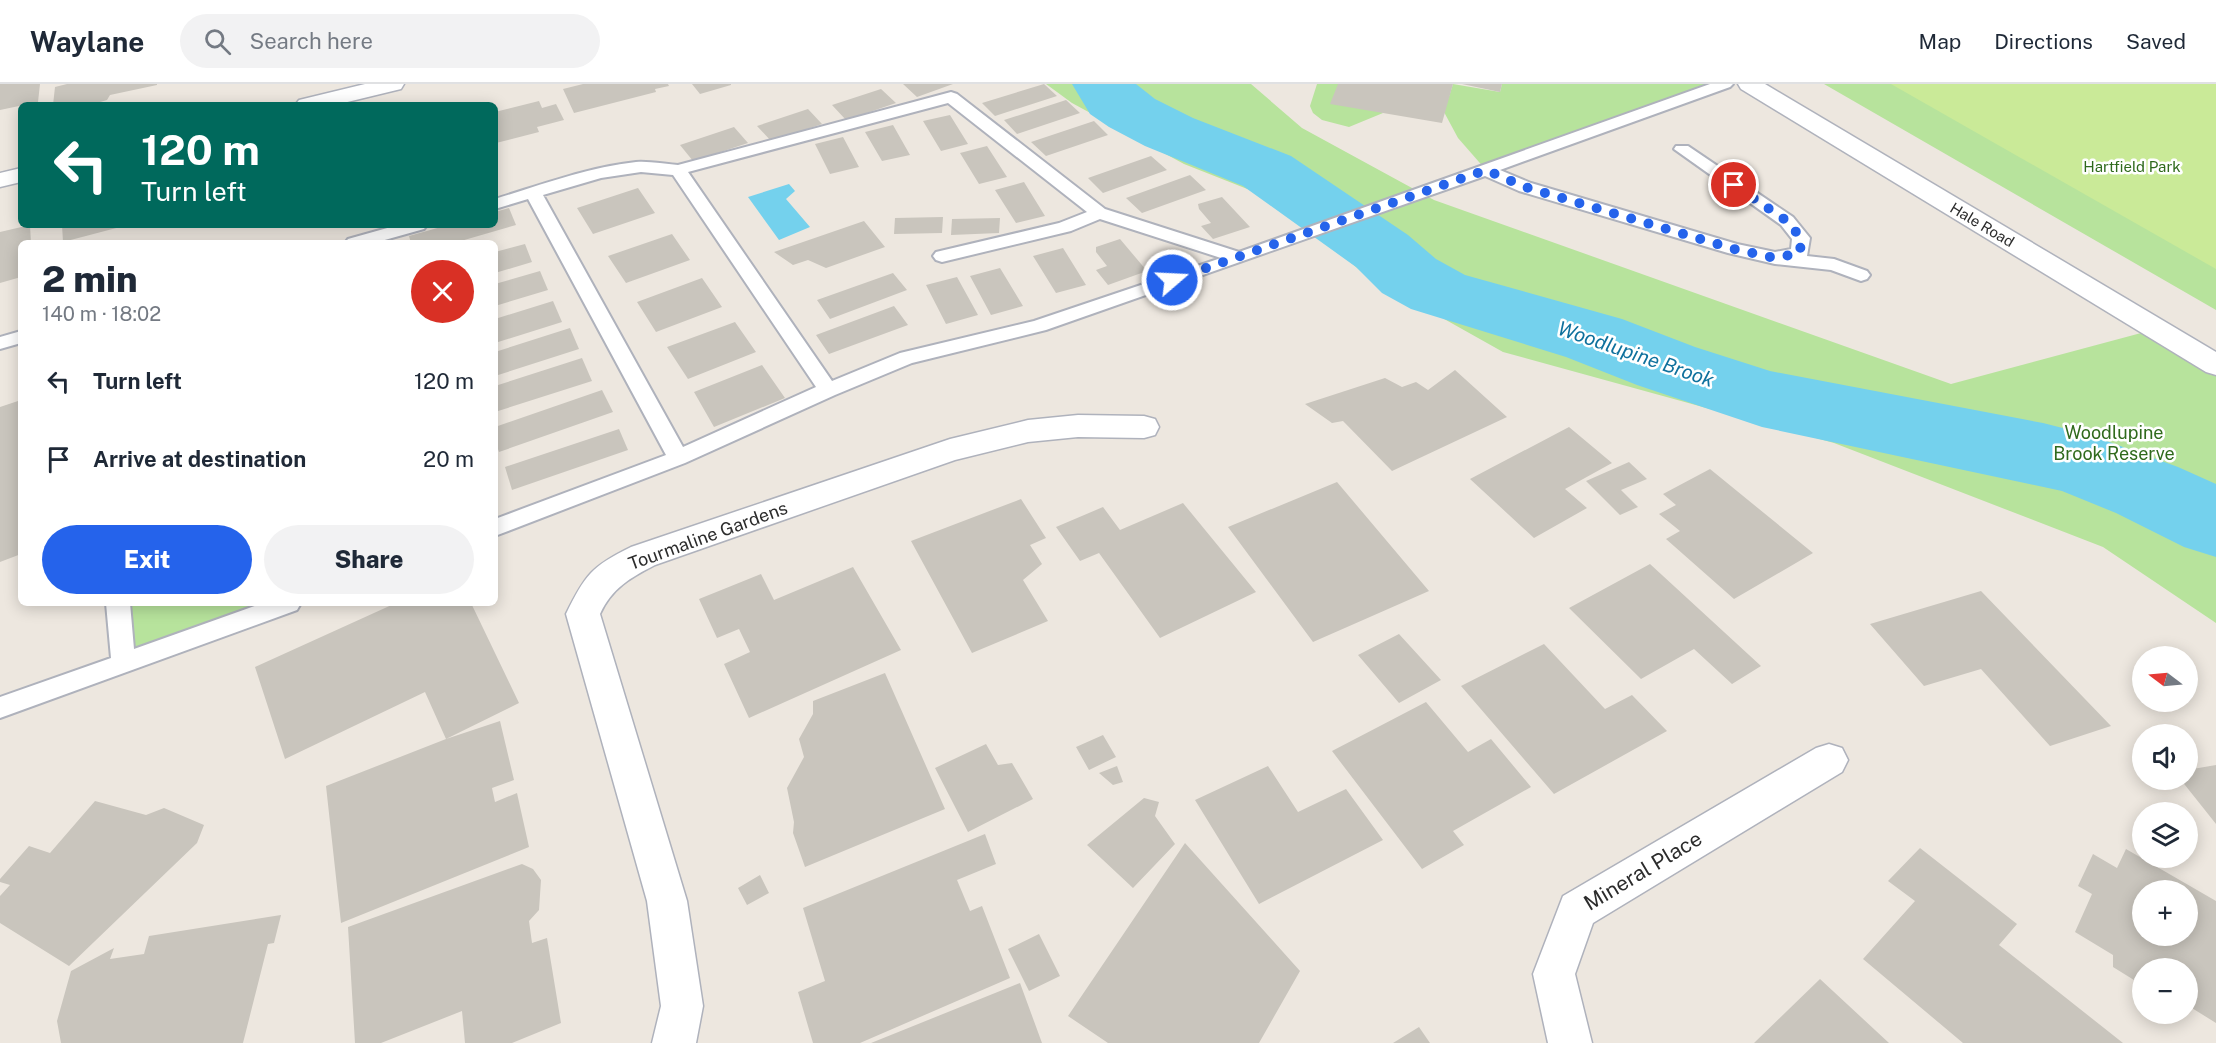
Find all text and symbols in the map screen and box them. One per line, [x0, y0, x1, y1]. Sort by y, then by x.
search box [180, 14, 600, 68]
text: Waylane [30, 25, 144, 58]
icon: search [201, 25, 234, 58]
text: Search here [249, 28, 373, 54]
text: Map [1919, 29, 1961, 54]
text: Directions [1994, 29, 2093, 54]
text: Saved [2126, 29, 2186, 54]
text: 120 m [141, 125, 260, 174]
icon: left [42, 126, 120, 204]
park label: Hartfield Park [2083, 158, 2181, 175]
pin [1708, 159, 1759, 210]
icon: arrive [1717, 168, 1750, 201]
text: Turn left [141, 175, 247, 207]
street label: Hale Road [1947, 199, 2017, 250]
position arrow [1140, 248, 1204, 312]
text: 2 min [42, 258, 138, 300]
button: close [411, 260, 474, 323]
text: 140 m · 18:02 [42, 302, 161, 326]
water label: Woodlupine Brook [1555, 316, 1717, 392]
icon: left [42, 365, 75, 398]
text: Turn left [93, 368, 182, 394]
text: 120 m [414, 368, 474, 394]
park label: Woodlupine Brook Reserve [2053, 422, 2175, 464]
icon: arrive [42, 443, 75, 476]
text: Arrive at destination [93, 446, 306, 472]
text: 20 m [423, 446, 474, 472]
street label: Tourmaline Gardens [625, 497, 790, 574]
button: Exit [42, 525, 252, 594]
button: Share [264, 525, 474, 594]
north arrow [2132, 646, 2198, 712]
map controls [2132, 646, 2198, 1024]
button: sound [2132, 724, 2198, 790]
button: layers [2132, 802, 2198, 868]
street label: Mineral Place [1579, 826, 1706, 916]
button: + [2132, 880, 2198, 946]
button: − [2132, 958, 2198, 1024]

